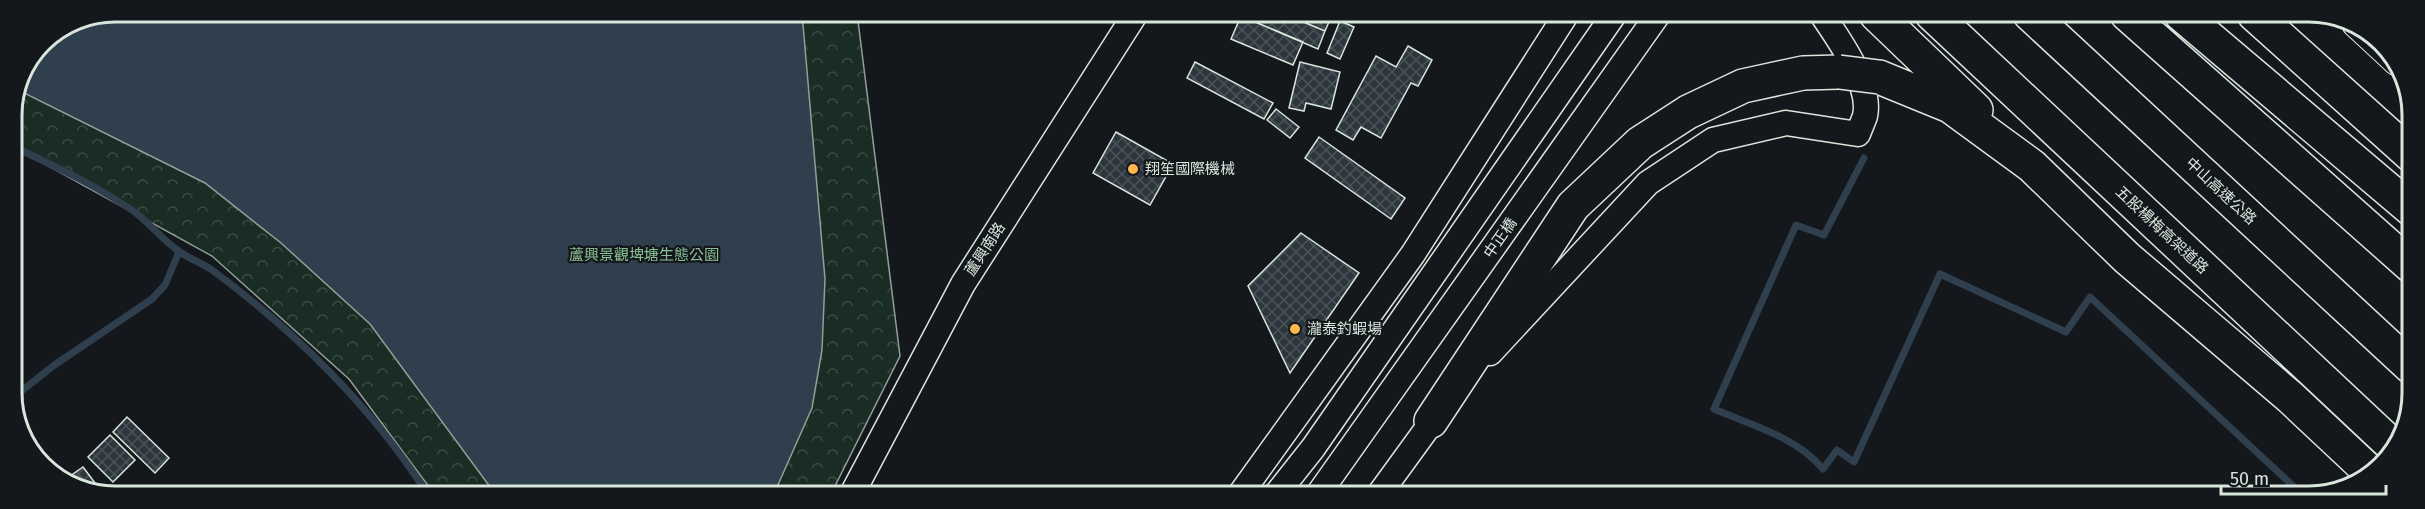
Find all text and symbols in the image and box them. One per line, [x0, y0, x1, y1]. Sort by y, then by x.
street label: 中山高速公路 [2182, 154, 2260, 228]
place label: 翔笙國際機械 [1145, 160, 1235, 178]
marker: 翔笙國際機械 [1126, 162, 1140, 176]
street label: 五股楊梅高架道路 [2112, 182, 2212, 278]
street label: 中正橋 [1480, 214, 1520, 262]
street label: 蘆興南路 [961, 219, 1009, 279]
park label: 蘆興景觀埤塘生態公園 [569, 246, 719, 264]
place label: 瀧泰釣蝦場 [1307, 320, 1382, 338]
marker: 瀧泰釣蝦場 [1288, 322, 1302, 336]
scale bar [2221, 458, 2386, 496]
text: 50 m [2230, 468, 2269, 490]

